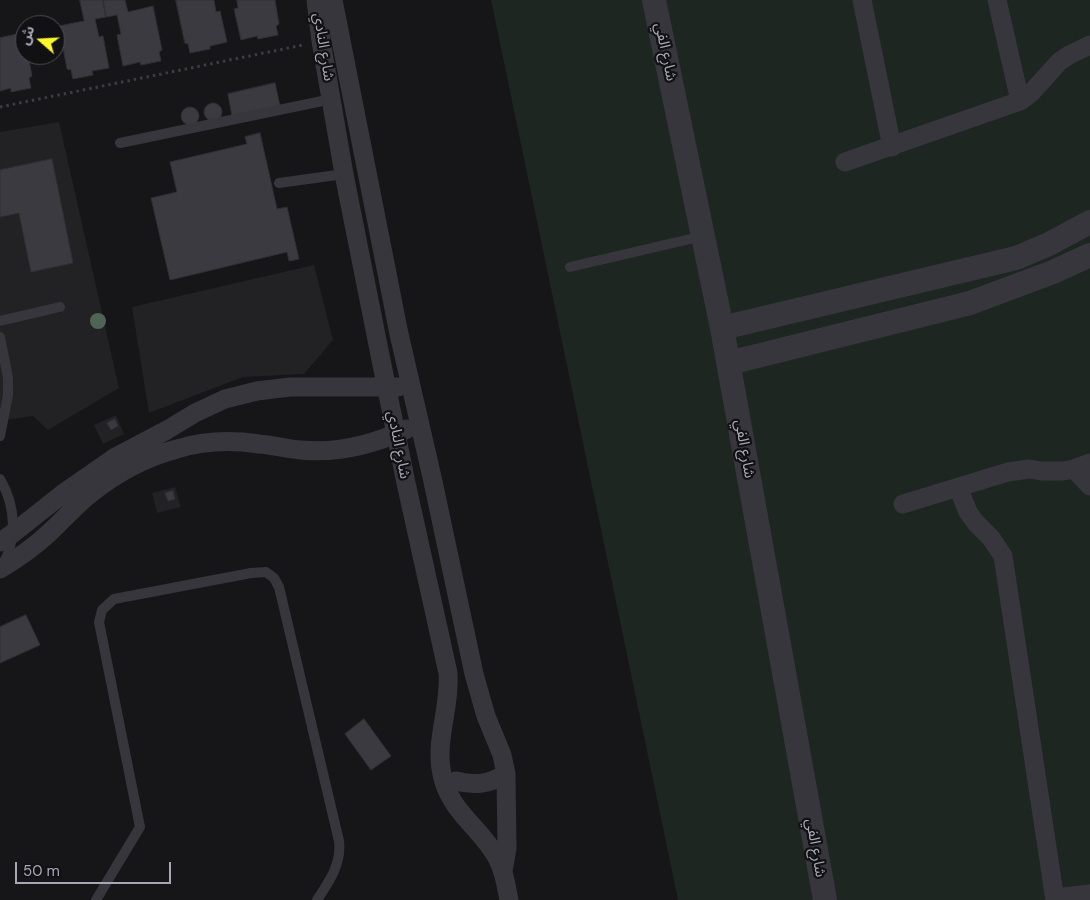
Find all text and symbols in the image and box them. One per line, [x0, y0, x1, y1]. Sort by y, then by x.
street label: شارع النادي [309, 12, 337, 82]
north arrow [15, 15, 65, 65]
street label: شارع الفي [650, 21, 680, 83]
text: ش [15, 23, 38, 47]
street label: شارع النادي [383, 410, 413, 480]
street label: شارع الفي [730, 418, 758, 480]
street label: شارع الفي [801, 817, 829, 879]
scale bar [18, 852, 174, 884]
text: 50 m [23, 861, 60, 881]

